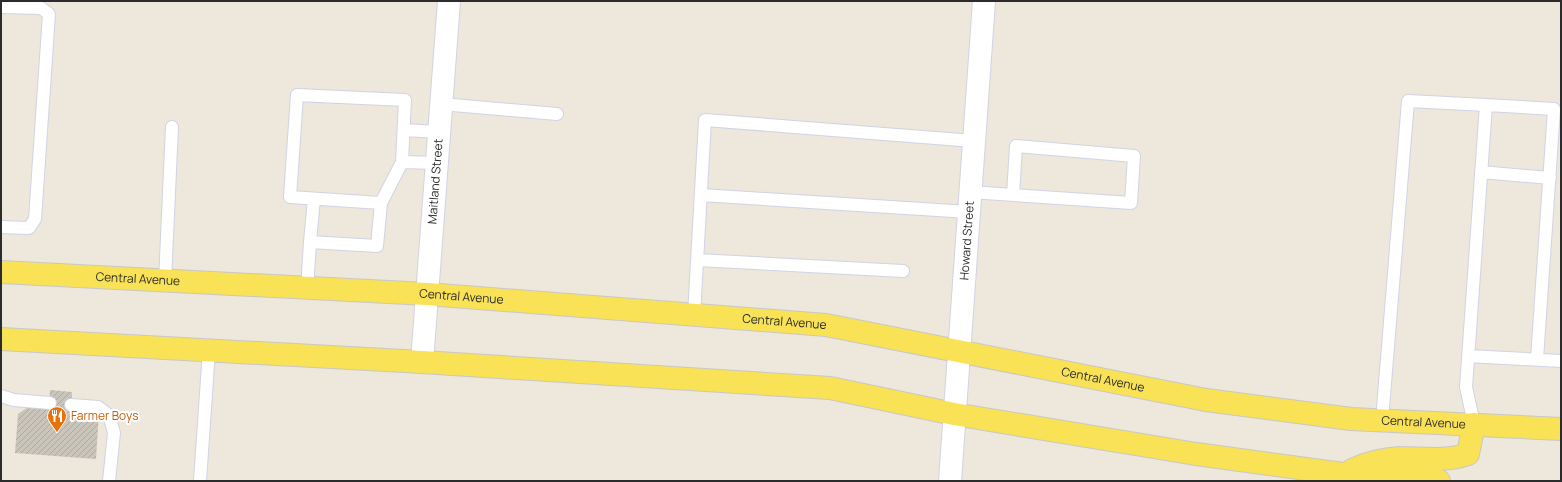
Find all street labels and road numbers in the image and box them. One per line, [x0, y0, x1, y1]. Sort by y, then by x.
street label: Maitland Street [423, 138, 447, 225]
street label: Howard Street [955, 200, 978, 281]
street label: Central Avenue [95, 268, 180, 289]
street label: Central Avenue [419, 285, 504, 308]
street label: Central Avenue [742, 310, 827, 333]
street label: Central Avenue [1060, 363, 1146, 396]
street label: Central Avenue [1381, 411, 1466, 432]

